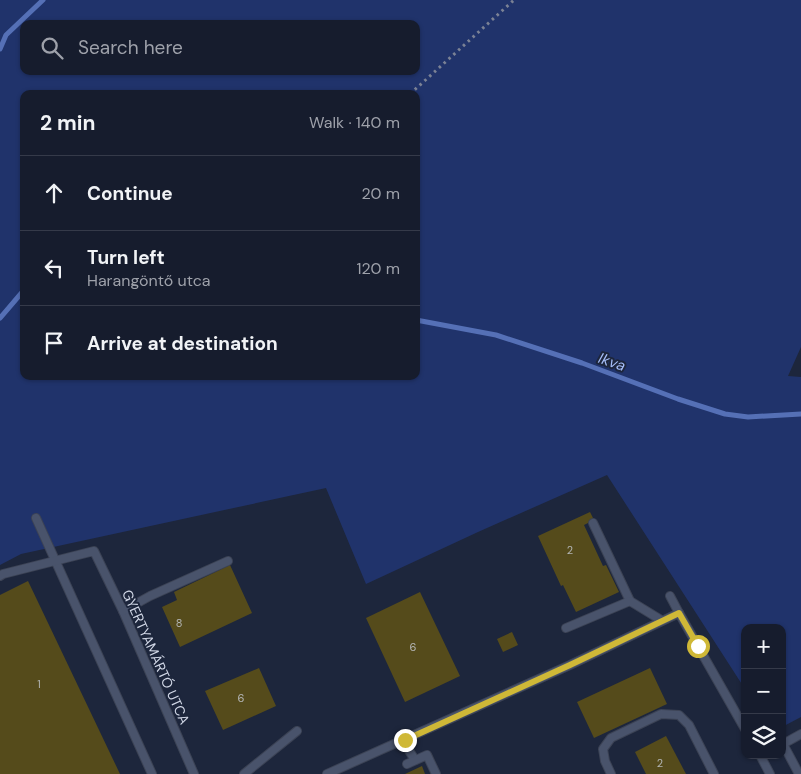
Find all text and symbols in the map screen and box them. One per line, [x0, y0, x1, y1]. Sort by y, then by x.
search box [20, 20, 420, 75]
icon: search [38, 34, 66, 62]
text: Search here [78, 35, 183, 60]
text: 2 min [40, 109, 96, 137]
text: Walk · 140 m [309, 112, 400, 133]
icon: ahead [40, 179, 68, 207]
text: Continue [87, 181, 173, 206]
text: 20 m [361, 183, 400, 204]
text: Turn left [87, 245, 165, 270]
icon: left [40, 254, 68, 282]
text: 120 m [356, 258, 400, 279]
text: Harangöntő utca [87, 270, 211, 291]
icon: arrive [40, 329, 68, 357]
text: Arrive at destination [87, 331, 278, 356]
water label: Ikva [596, 348, 628, 376]
house number: 2 [567, 543, 573, 557]
street label: GYERTYAMÁRTÓ UTCA [118, 587, 194, 727]
house number: 8 [176, 616, 182, 630]
map controls [741, 624, 786, 759]
button: + [741, 624, 786, 669]
route start [687, 635, 710, 658]
house number: 6 [410, 640, 417, 654]
button: − [741, 669, 786, 714]
house number: 1 [37, 677, 41, 691]
house number: 6 [238, 691, 245, 705]
button: layers [741, 714, 786, 759]
route end [394, 729, 417, 752]
house number: 2 [657, 756, 663, 770]

